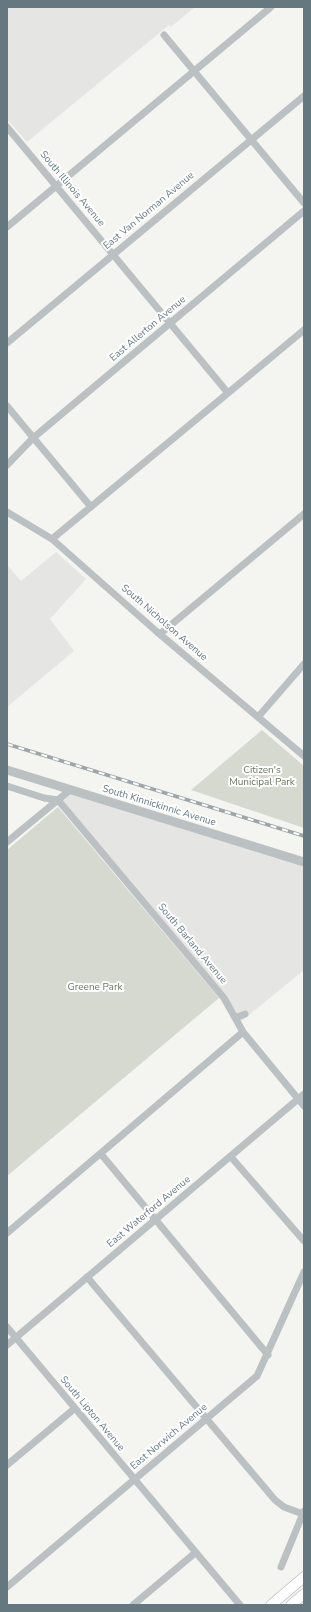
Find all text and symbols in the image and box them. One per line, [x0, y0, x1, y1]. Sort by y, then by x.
street label: South Illinois Avenue [37, 149, 107, 229]
street label: East Van Norman Avenue [101, 170, 197, 252]
street label: East Allerton Avenue [108, 294, 188, 364]
street label: South Nicholson Avenue [118, 582, 210, 664]
park label: Citizen's Municipal Park [229, 765, 295, 788]
street label: South Kinnickinnic Avenue [101, 783, 217, 829]
street label: South Barland Avenue [155, 901, 229, 987]
park label: Greene Park [68, 982, 122, 994]
street label: East Waterford Avenue [105, 1174, 193, 1250]
street label: South Lipton Avenue [57, 1374, 127, 1454]
street label: East Norwich Avenue [128, 1401, 210, 1473]

